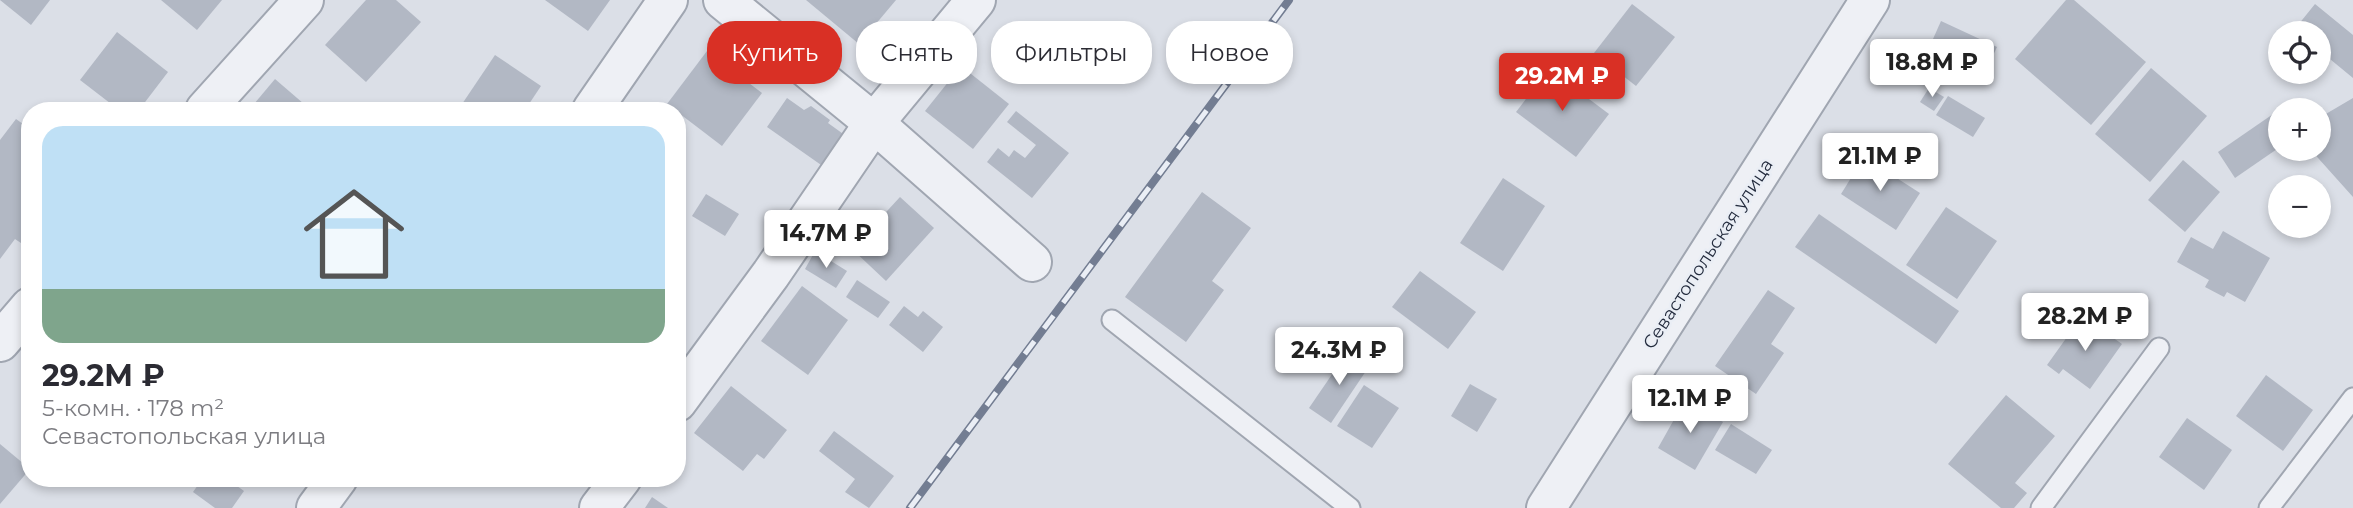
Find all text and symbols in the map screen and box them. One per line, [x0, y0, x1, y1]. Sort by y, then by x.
chip: Купить [707, 21, 842, 84]
chip: Снять [856, 21, 977, 84]
chip: Фильтры [991, 21, 1152, 84]
chip: Новое [1166, 21, 1293, 84]
map controls [2268, 21, 2331, 238]
button: locate [2268, 21, 2331, 84]
pin: 18.8M ₽ [1867, 40, 1997, 99]
text: 18.8M ₽ [1886, 48, 1978, 76]
pin: 29.2M ₽ [1497, 54, 1627, 113]
text: 29.2M ₽ [1515, 62, 1609, 90]
button: + [2268, 98, 2331, 161]
pin: 21.1M ₽ [1815, 134, 1945, 193]
text: 21.1M ₽ [1838, 142, 1922, 170]
street label: Севастопольская улица [1638, 155, 1778, 353]
icon: home [291, 171, 417, 297]
button: − [2268, 175, 2331, 238]
pin: 14.7M ₽ [761, 210, 891, 270]
text: 14.7M ₽ [780, 219, 872, 247]
pin: 28.2M ₽ [2020, 294, 2150, 353]
text: 28.2M ₽ [2037, 302, 2133, 330]
pin: 24.3M ₽ [1274, 328, 1404, 387]
text: 24.3M ₽ [1291, 336, 1387, 364]
text: 29.2M ₽ [42, 357, 165, 394]
pin: 12.1M ₽ [1625, 376, 1755, 435]
text: 12.1M ₽ [1648, 384, 1732, 412]
text: 5-комн. · 178 m² [42, 394, 224, 422]
text: Севастопольская улица [42, 422, 326, 450]

